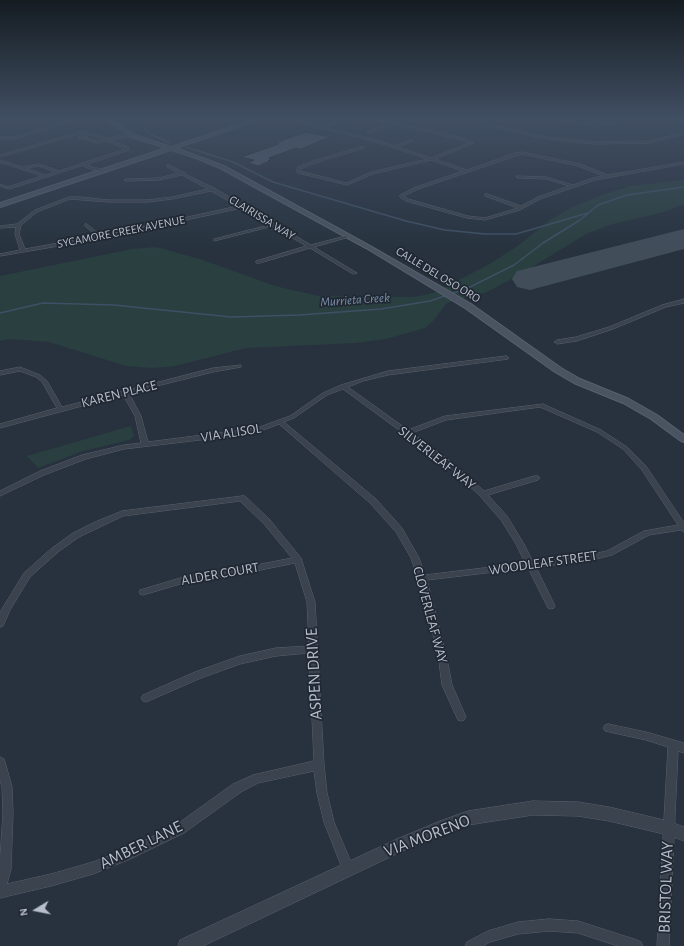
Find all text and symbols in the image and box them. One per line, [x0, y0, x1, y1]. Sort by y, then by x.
street label: CLAIRISSA WAY [226, 193, 298, 243]
street label: SYCAMORE CREEK AVENUE [56, 213, 186, 251]
street label: CALLE DEL OSO ORO [393, 244, 483, 306]
water label: Murrieta Creek [320, 290, 390, 310]
street label: KAREN PLACE [80, 377, 158, 411]
street label: VIA ALISOL [200, 420, 262, 446]
street label: SILVERLEAF WAY [395, 422, 479, 494]
street label: WOODLEAF STREET [488, 547, 598, 579]
street label: ALDER COURT [180, 559, 260, 589]
street label: CLOVERLEAF WAY [409, 565, 451, 665]
street label: ASPEN DRIVE [301, 628, 327, 720]
street label: VIA MORENO [381, 810, 473, 862]
street label: AMBER LANE [96, 816, 186, 874]
street label: BRISTOL WAY [654, 841, 678, 933]
north arrow [16, 890, 56, 930]
text: N [18, 907, 30, 917]

